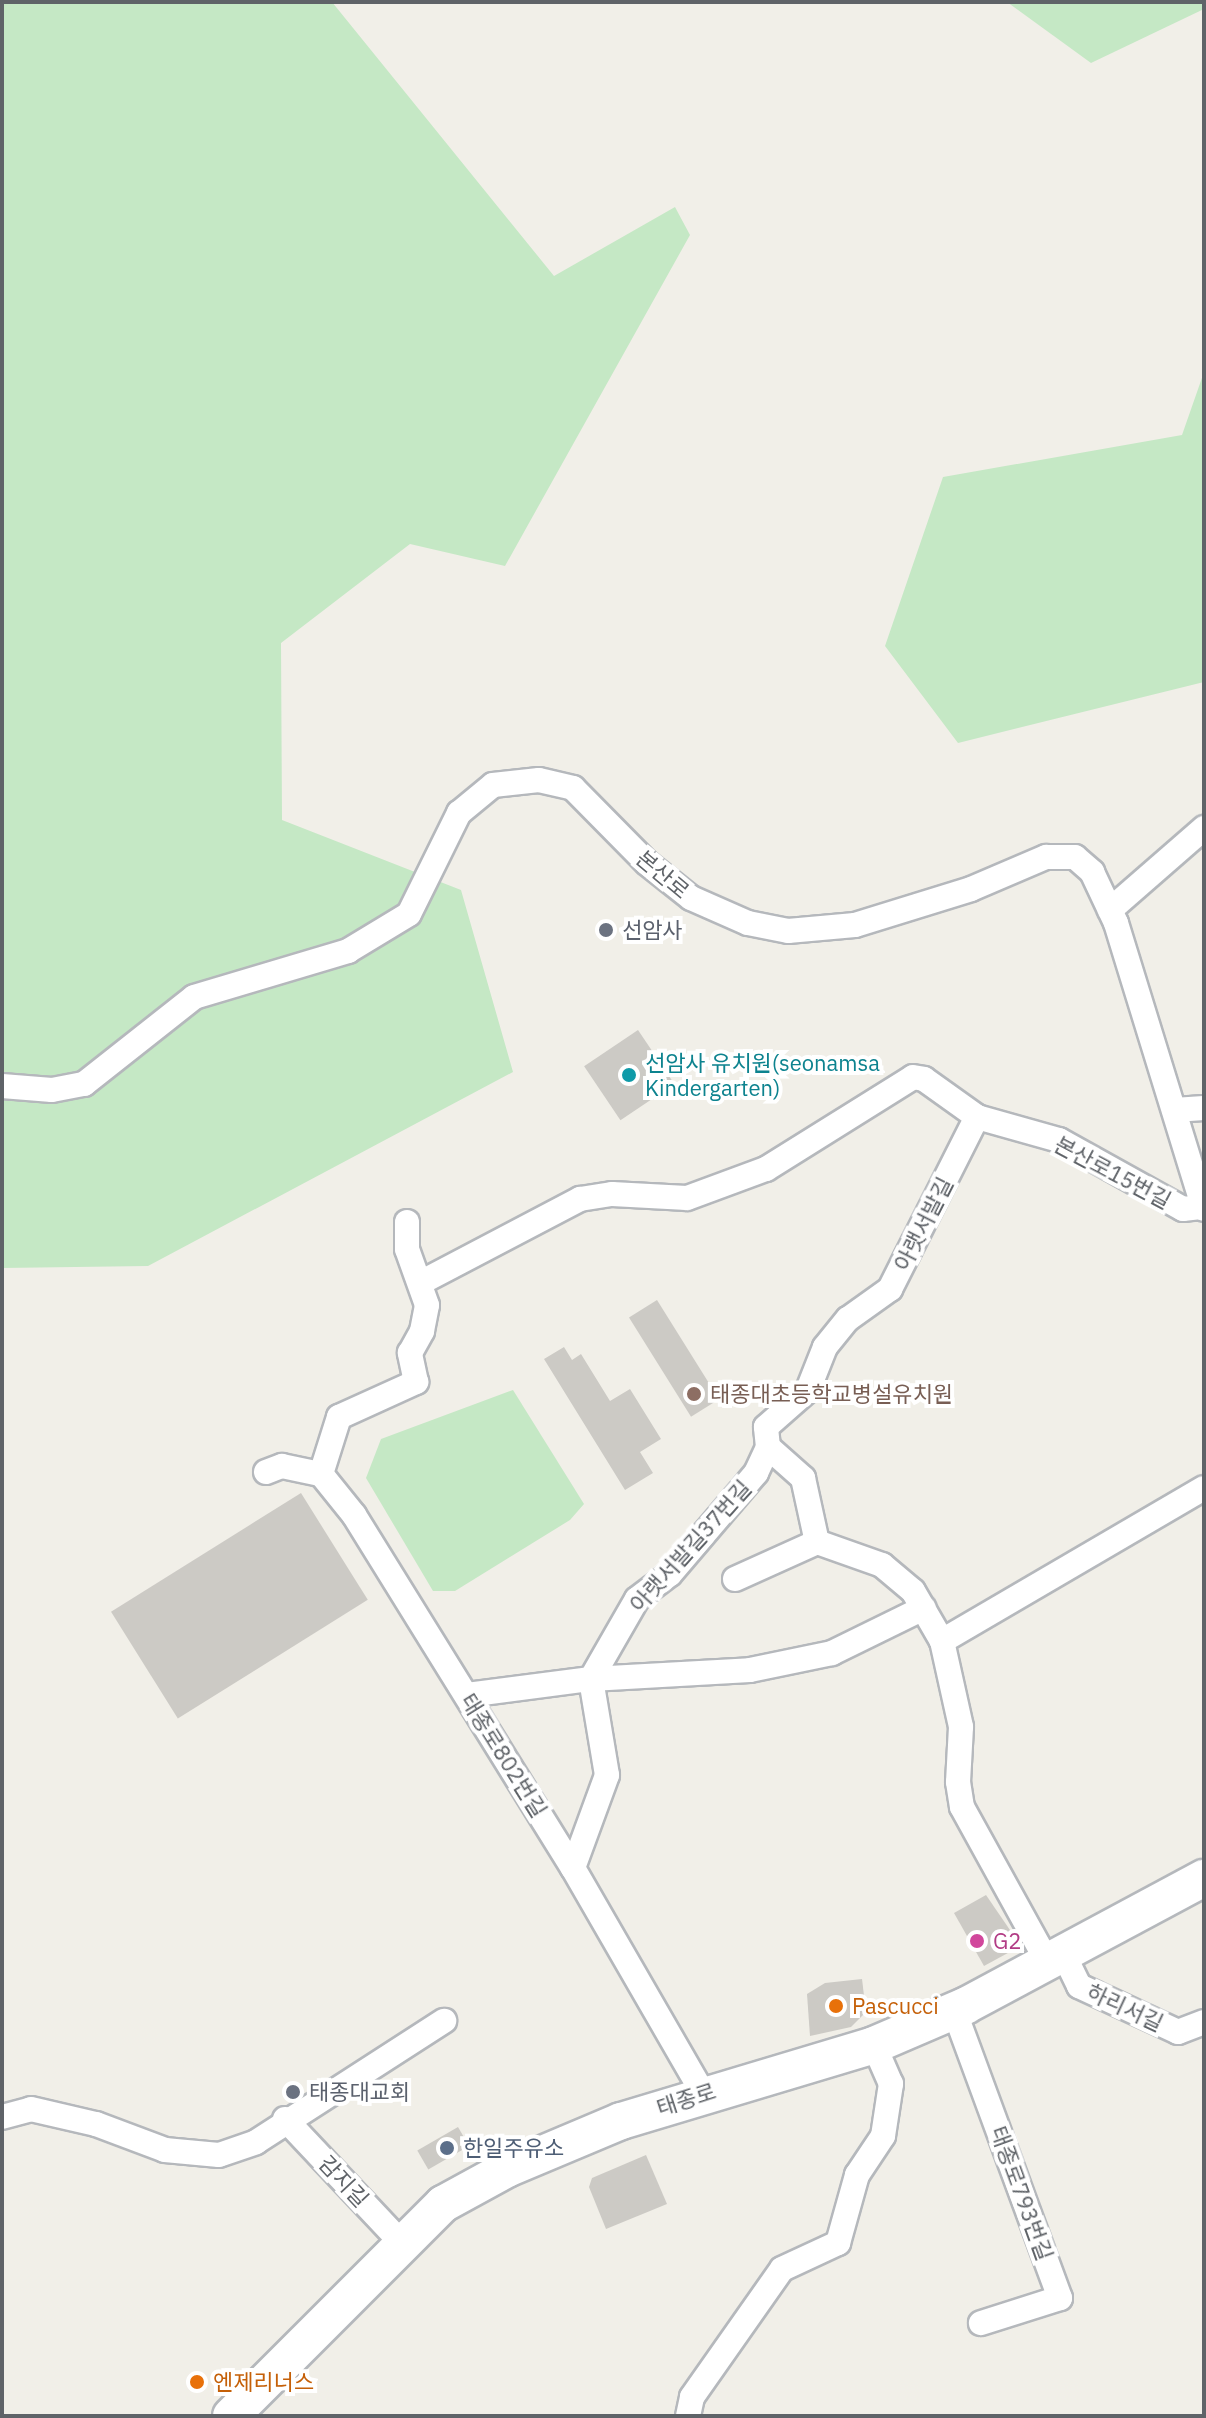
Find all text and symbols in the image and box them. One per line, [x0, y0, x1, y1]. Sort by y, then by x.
street label: 본산로 [631, 844, 695, 904]
place label: 선암사 [622, 917, 683, 943]
marker: 선암사 [597, 921, 615, 939]
place label: 선암사 유치원(seonamsa Kindergarten) [645, 1049, 880, 1100]
marker: 선암사 유치원(seonamsa Kindergarten) [620, 1066, 638, 1084]
street label: 본산로15번길 [1050, 1130, 1176, 1214]
street label: 아랫서발길 [888, 1173, 958, 1275]
place label: 태종대초등학교병설유치원 [710, 1381, 953, 1407]
marker: 태종대초등학교병설유치원 [685, 1385, 703, 1403]
street label: 아랫서발길37번길 [624, 1475, 756, 1617]
street label: 태종로802번길 [455, 1688, 553, 1822]
place label: G2 [993, 1928, 1021, 1954]
marker: G2 [968, 1932, 986, 1950]
street label: 하리서길 [1083, 1978, 1167, 2036]
place label: Pascucci [852, 1993, 939, 2019]
marker: Pascucci [827, 1997, 845, 2015]
street label: 태종로 [653, 2077, 719, 2121]
place label: 태종대교회 [309, 2079, 410, 2105]
marker: 태종대교회 [284, 2083, 302, 2101]
street label: 태종로793번길 [986, 2122, 1058, 2264]
place label: 한일주유소 [463, 2135, 564, 2161]
marker: 한일주유소 [438, 2139, 456, 2157]
street label: 감지길 [314, 2150, 374, 2212]
place label: 엔제리너스 [213, 2369, 314, 2395]
marker: 엔제리너스 [188, 2373, 206, 2391]

